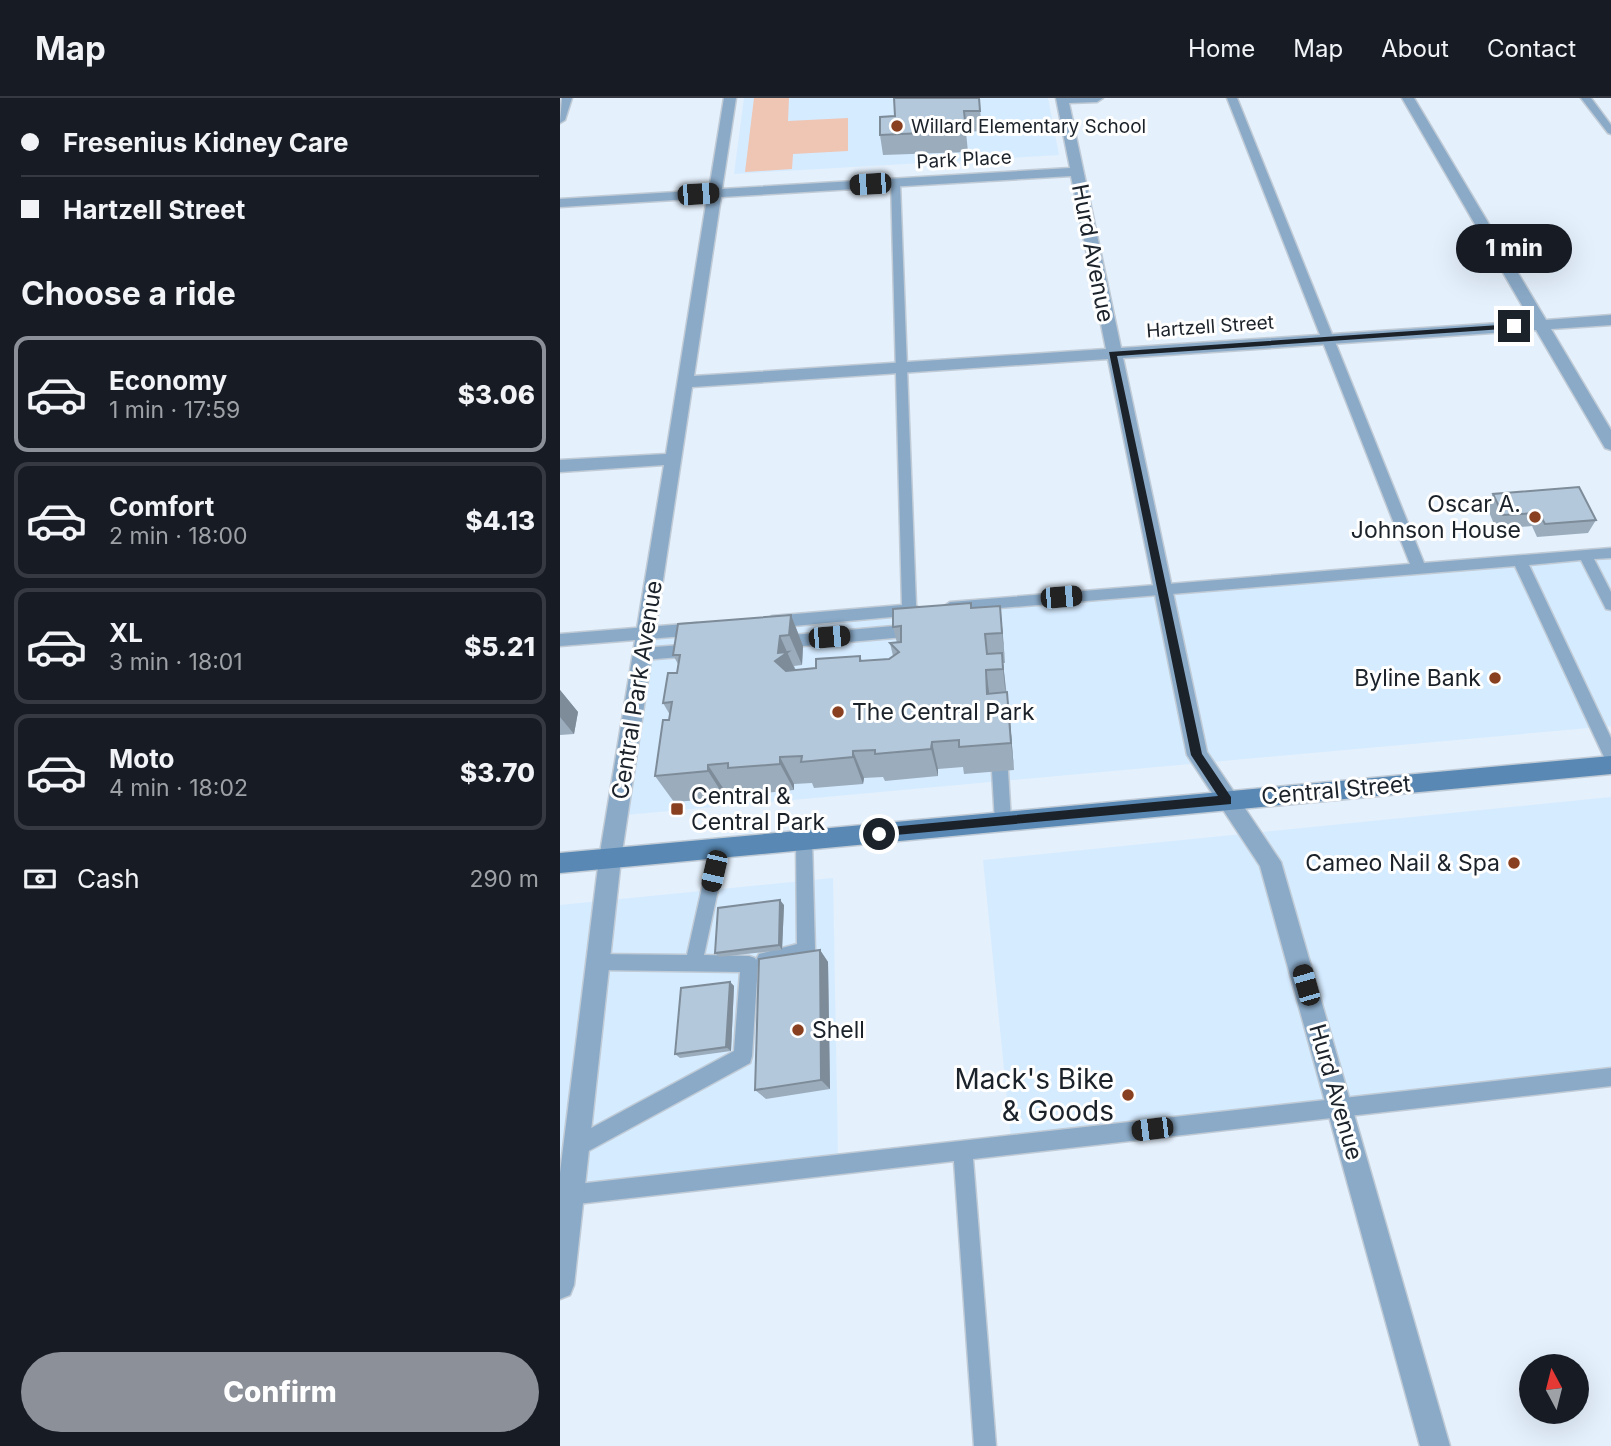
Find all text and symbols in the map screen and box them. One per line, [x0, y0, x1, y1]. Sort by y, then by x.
text: Map [35, 28, 106, 68]
text: Home [1188, 34, 1255, 63]
text: Map [1293, 34, 1343, 63]
text: About [1381, 34, 1449, 63]
text: Contact [1487, 34, 1576, 63]
place label: Willard Elementary School [911, 115, 1146, 138]
marker: Willard Elementary School [889, 118, 905, 134]
text: Fresenius Kidney Care [63, 127, 349, 158]
street label: Park Place [916, 146, 1012, 173]
car [849, 172, 892, 196]
street label: Hurd Avenue [1066, 181, 1120, 325]
car [677, 182, 720, 206]
text: Hartzell Street [63, 194, 245, 225]
callout: 1 min [1456, 224, 1572, 274]
text: 1 min [1485, 234, 1543, 262]
text: Choose a ride [21, 274, 236, 313]
route end [1498, 310, 1530, 342]
street label: Hartzell Street [1145, 311, 1275, 342]
icon: car [25, 363, 88, 426]
text: Economy [109, 365, 227, 396]
text: $3.06 [458, 379, 535, 410]
text: 1 min · 17:59 [109, 396, 240, 424]
icon: car [25, 489, 88, 552]
place label: Oscar A. Johnson House [1351, 490, 1521, 544]
text: Comfort [109, 491, 214, 522]
text: $4.13 [465, 505, 535, 536]
marker: Oscar A. Johnson House [1527, 509, 1543, 525]
text: 2 min · 18:00 [109, 522, 248, 550]
street label: Central Park Avenue [606, 578, 668, 802]
car [1040, 585, 1083, 609]
icon: car [25, 615, 88, 678]
text: XL [109, 617, 143, 648]
car [808, 625, 851, 649]
text: $5.21 [464, 631, 535, 662]
text: 3 min · 18:01 [109, 648, 243, 676]
place label: Byline Bank [1354, 664, 1481, 692]
marker: Byline Bank [1487, 670, 1503, 686]
place label: The Central Park [852, 698, 1035, 726]
marker: The Central Park [830, 704, 846, 720]
icon: car [25, 741, 88, 804]
text: Moto [109, 743, 174, 774]
text: $3.70 [460, 757, 535, 788]
street label: Central Street [1260, 769, 1412, 810]
text: 4 min · 18:02 [109, 774, 248, 802]
place label: Central & Central Park [691, 782, 826, 836]
marker: Central & Central Park [669, 801, 685, 817]
route start [863, 818, 895, 850]
car [700, 848, 729, 894]
place label: Cameo Nail & Spa [1305, 849, 1500, 877]
marker: Cameo Nail & Spa [1506, 855, 1522, 871]
icon: cash [21, 860, 59, 898]
text: Cash [77, 863, 140, 894]
text: 290 m [470, 865, 539, 893]
car [1291, 962, 1322, 1008]
place label: Shell [812, 1016, 865, 1044]
street label: Hurd Avenue [1303, 1021, 1369, 1163]
marker: Shell [790, 1022, 806, 1038]
place label: Mack's Bike & Goods [954, 1062, 1114, 1128]
marker: Mack's Bike & Goods [1120, 1087, 1136, 1103]
car [1130, 1116, 1175, 1142]
button: Confirm [21, 1352, 539, 1432]
north arrow [1519, 1354, 1589, 1424]
map controls [1519, 1354, 1589, 1424]

